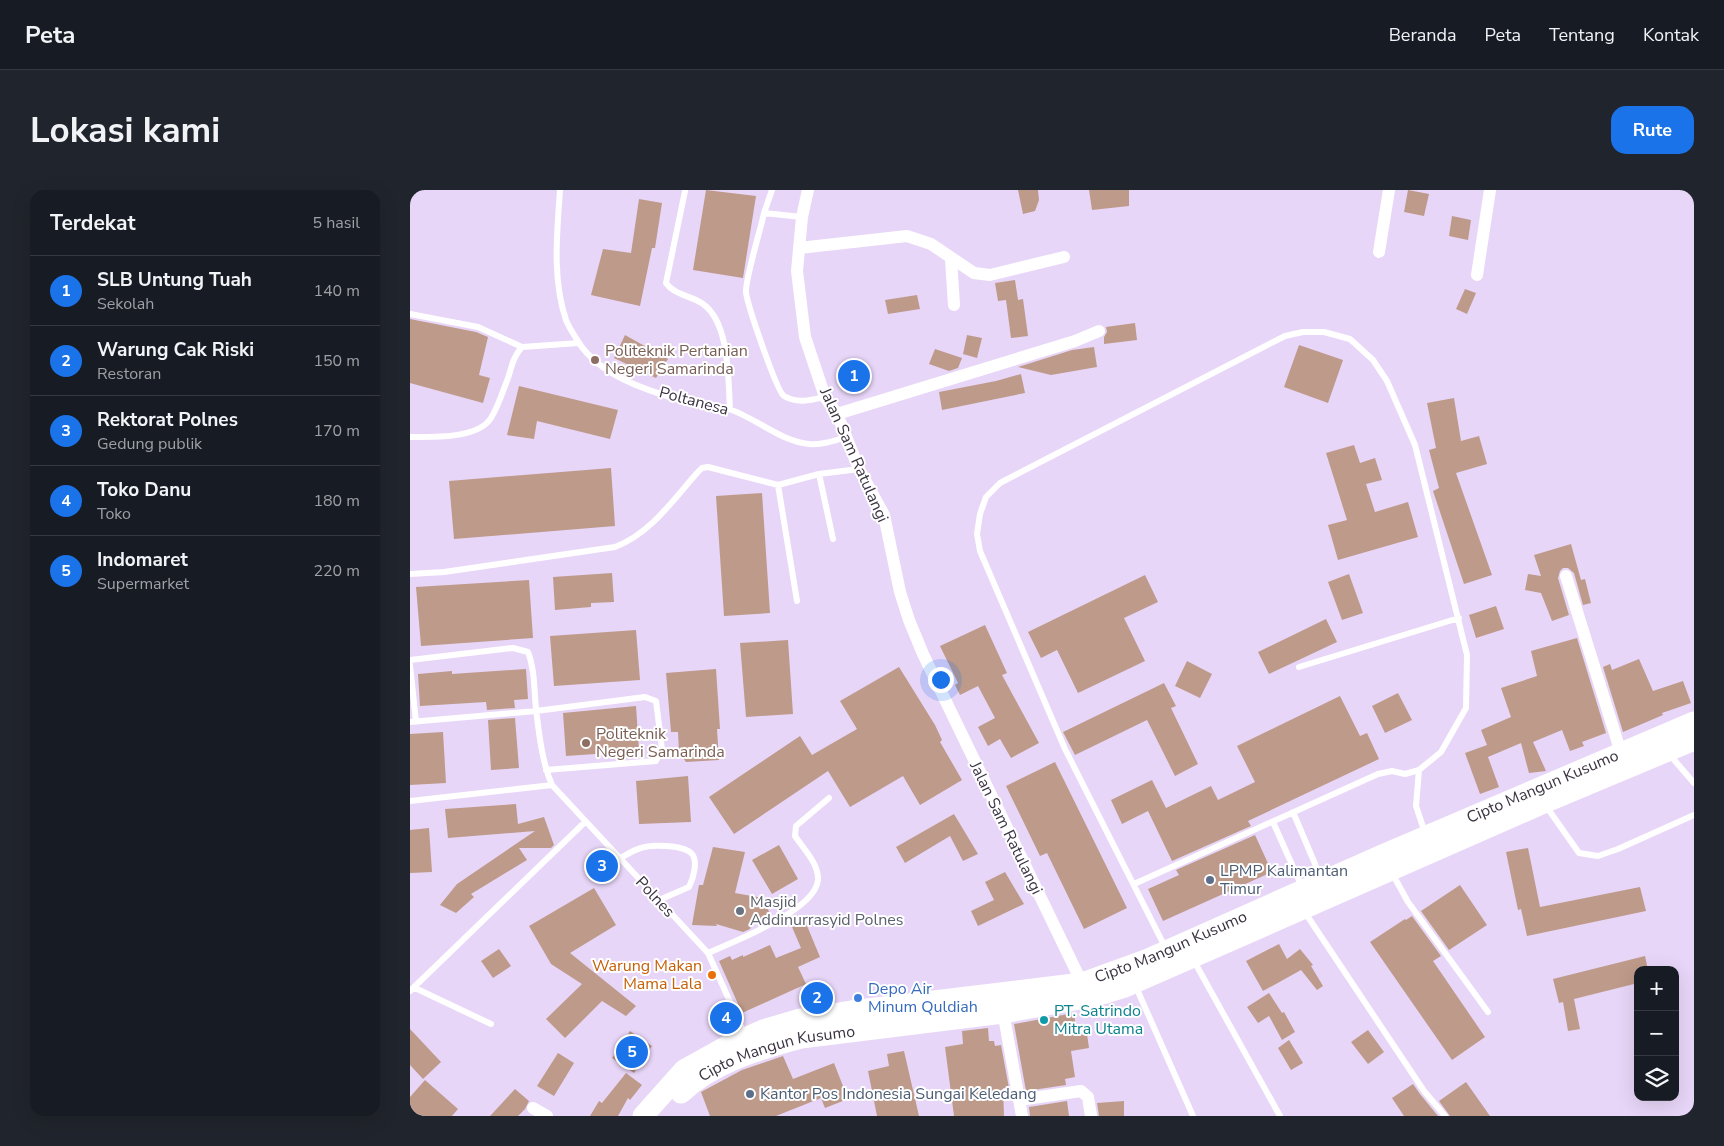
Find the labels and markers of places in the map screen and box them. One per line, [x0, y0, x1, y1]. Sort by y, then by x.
place label: Politeknik Pertanian Negeri Samarinda [605, 340, 748, 380]
marker: Politeknik Pertanian Negeri Samarinda [589, 354, 601, 366]
pin: 1 [838, 357, 870, 395]
place label: Politeknik Negeri Samarinda [596, 723, 725, 763]
marker: Politeknik Negeri Samarinda [580, 737, 592, 749]
pin: 3 [586, 847, 618, 885]
place label: LPMP Kalimantan Timur [1220, 860, 1348, 900]
marker: LPMP Kalimantan Timur [1204, 874, 1216, 886]
place label: Masjid Addinurrasyid Polnes [750, 891, 903, 931]
marker: Masjid Addinurrasyid Polnes [734, 905, 746, 917]
place label: Warung Makan Mama Lala [592, 955, 702, 995]
marker: Warung Makan Mama Lala [706, 969, 718, 981]
place label: Depo Air Minum Quldiah [868, 978, 978, 1018]
pin: 2 [801, 979, 833, 1017]
marker: Depo Air Minum Quldiah [852, 992, 864, 1004]
pin: 4 [710, 999, 742, 1037]
place label: PT. Satrindo Mitra Utama [1054, 1000, 1143, 1040]
marker: PT. Satrindo Mitra Utama [1038, 1014, 1050, 1026]
pin: 5 [616, 1033, 648, 1071]
place label: Kantor Pos Indonesia Sungai Keledang [760, 1083, 1037, 1105]
marker: Kantor Pos Indonesia Sungai Keledang [744, 1088, 756, 1100]

